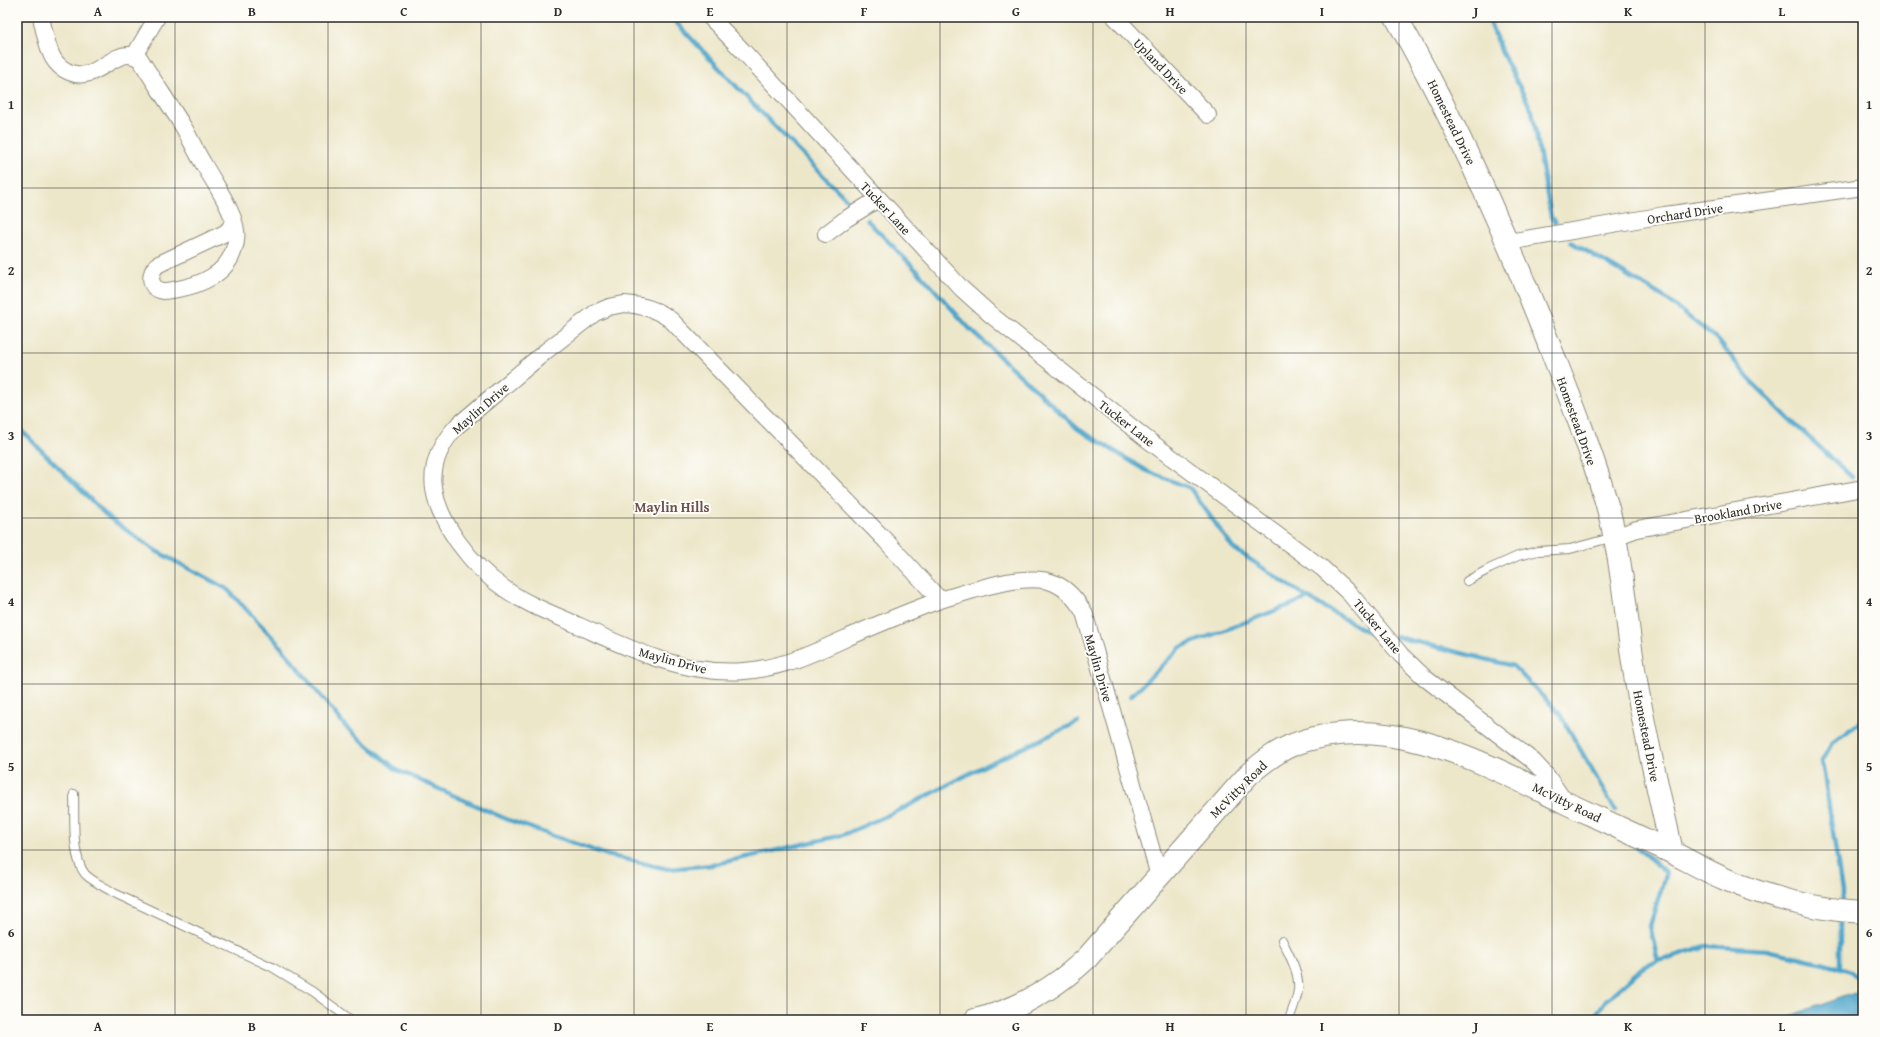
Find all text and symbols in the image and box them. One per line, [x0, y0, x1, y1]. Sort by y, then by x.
text: A [94, 2, 103, 21]
text: B [248, 2, 256, 21]
text: C [400, 2, 408, 21]
text: D [554, 2, 562, 21]
text: E [707, 2, 714, 21]
text: F [861, 2, 868, 21]
text: G [1012, 2, 1020, 21]
text: H [1165, 2, 1175, 21]
text: I [1320, 2, 1324, 21]
text: J [1472, 2, 1479, 21]
text: K [1624, 2, 1633, 21]
text: L [1779, 2, 1786, 21]
street label: Upland Drive [1129, 34, 1192, 99]
street label: Homestead Drive [1423, 76, 1480, 168]
text: 1 [8, 95, 14, 114]
text: 1 [1866, 95, 1872, 114]
street label: Tucker Lane [856, 178, 915, 239]
street label: Orchard Drive [1646, 198, 1724, 229]
text: 2 [8, 261, 15, 280]
text: 2 [1866, 261, 1873, 280]
street label: Homestead Drive [1552, 374, 1601, 468]
street label: Maylin Drive [448, 378, 513, 438]
street label: Tucker Lane [1095, 395, 1159, 451]
text: 3 [8, 426, 14, 445]
text: 3 [1866, 426, 1872, 445]
street label: Brookland Drive [1693, 494, 1783, 529]
district label: Maylin Hills [634, 497, 710, 517]
text: 4 [8, 592, 15, 611]
text: 4 [1866, 592, 1873, 611]
street label: Tucker Lane [1349, 595, 1406, 658]
street label: Maylin Drive [1080, 632, 1117, 704]
street label: Maylin Drive [637, 642, 709, 679]
street label: Homestead Drive [1628, 689, 1665, 784]
street label: McVitty Road [1205, 756, 1271, 822]
text: 5 [8, 757, 15, 776]
text: 5 [1866, 757, 1873, 776]
street label: McVitty Road [1529, 778, 1604, 827]
text: 6 [8, 923, 15, 942]
text: 6 [1866, 923, 1873, 942]
text: A [94, 1017, 103, 1036]
text: B [248, 1017, 256, 1036]
text: C [400, 1017, 408, 1036]
text: D [554, 1017, 562, 1036]
text: E [707, 1017, 714, 1036]
text: F [861, 1017, 868, 1036]
text: G [1012, 1017, 1020, 1036]
text: H [1165, 1017, 1175, 1036]
text: I [1320, 1017, 1324, 1036]
text: J [1472, 1017, 1479, 1036]
text: K [1624, 1017, 1633, 1036]
text: L [1779, 1017, 1786, 1036]

